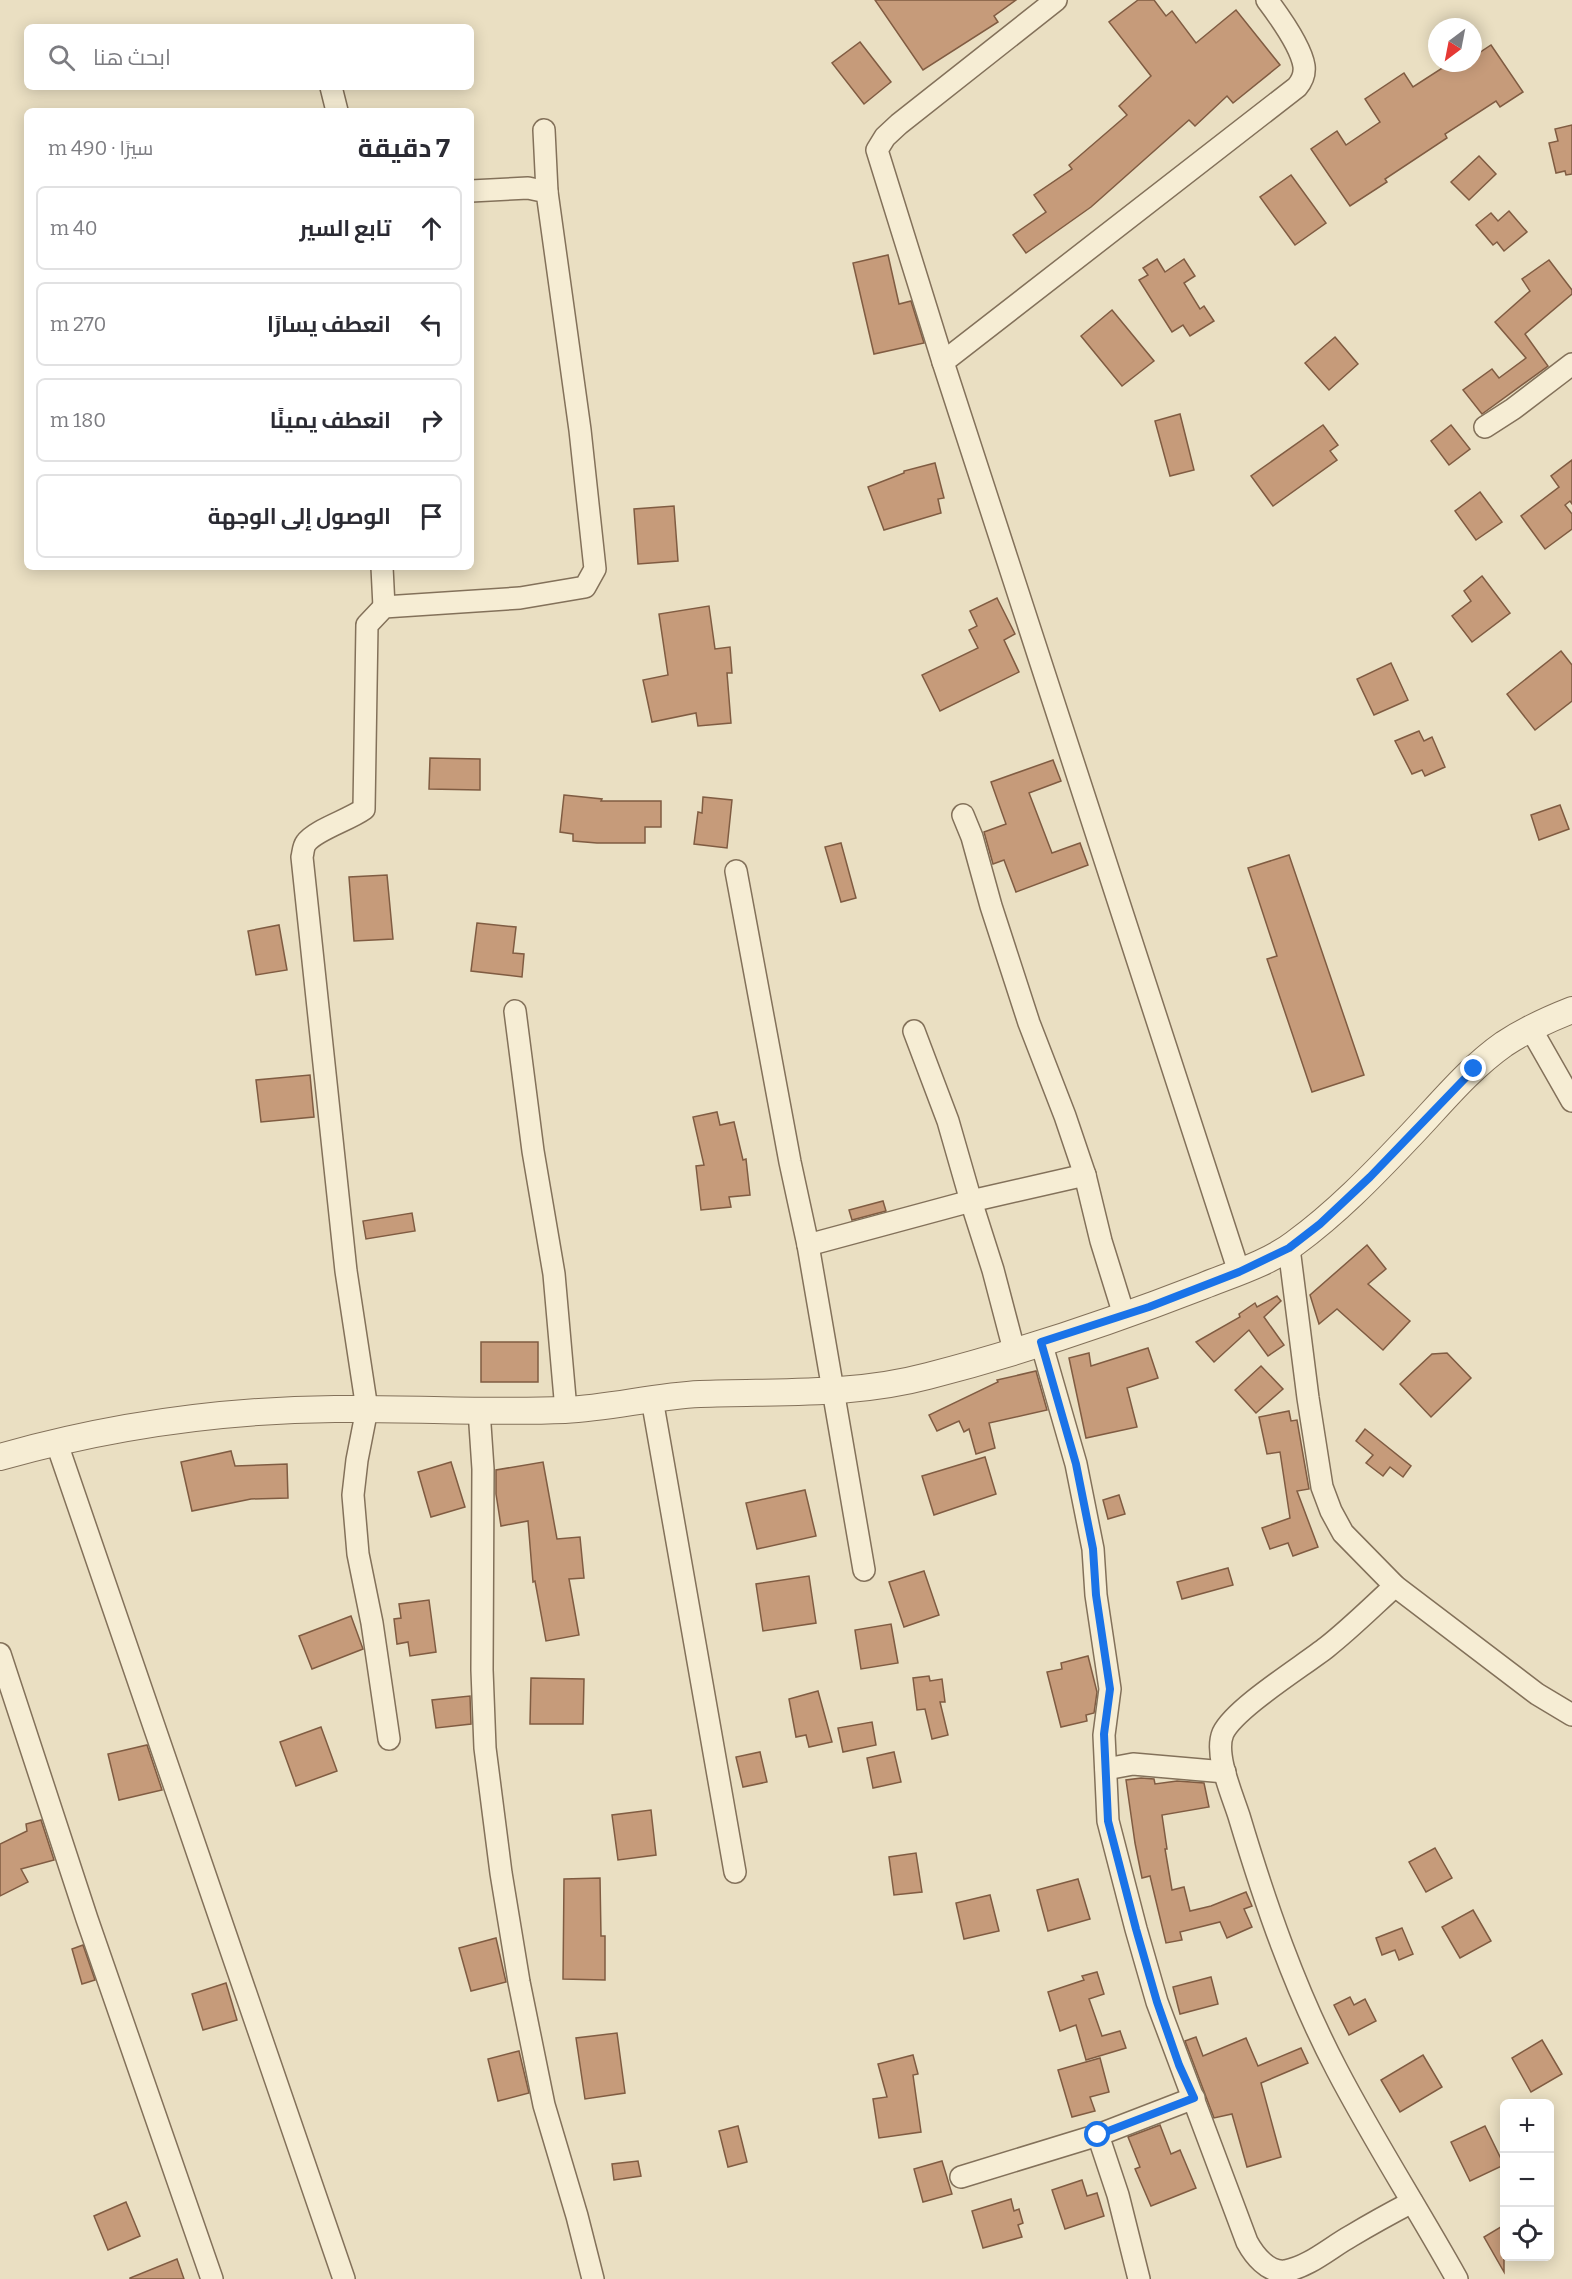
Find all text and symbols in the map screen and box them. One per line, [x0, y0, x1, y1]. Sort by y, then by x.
north arrow [1428, 18, 1482, 72]
search box [24, 24, 474, 90]
icon: search [45, 41, 78, 74]
text: ابحث هنا [93, 44, 171, 71]
text: 7 دقيقة [358, 133, 450, 164]
text: سيرًا · 490 m [48, 136, 153, 160]
icon: ahead [415, 212, 448, 245]
text: تابع السير [300, 215, 391, 242]
text: 40 m [50, 216, 98, 240]
icon: left [415, 308, 448, 341]
text: انعطف يسارًا [267, 311, 391, 338]
text: 270 m [50, 312, 106, 336]
icon: right [415, 404, 448, 437]
text: انعطف يمينًا [270, 407, 391, 434]
text: 180 m [50, 408, 106, 432]
icon: arrive [415, 500, 448, 533]
text: الوصول إلى الوجهة [208, 503, 391, 530]
route end [1460, 1055, 1486, 1081]
map controls [1500, 2099, 1554, 2261]
button: + [1500, 2099, 1554, 2153]
route start [1084, 2121, 1110, 2147]
button: − [1500, 2153, 1554, 2207]
button: locate [1500, 2207, 1554, 2261]

